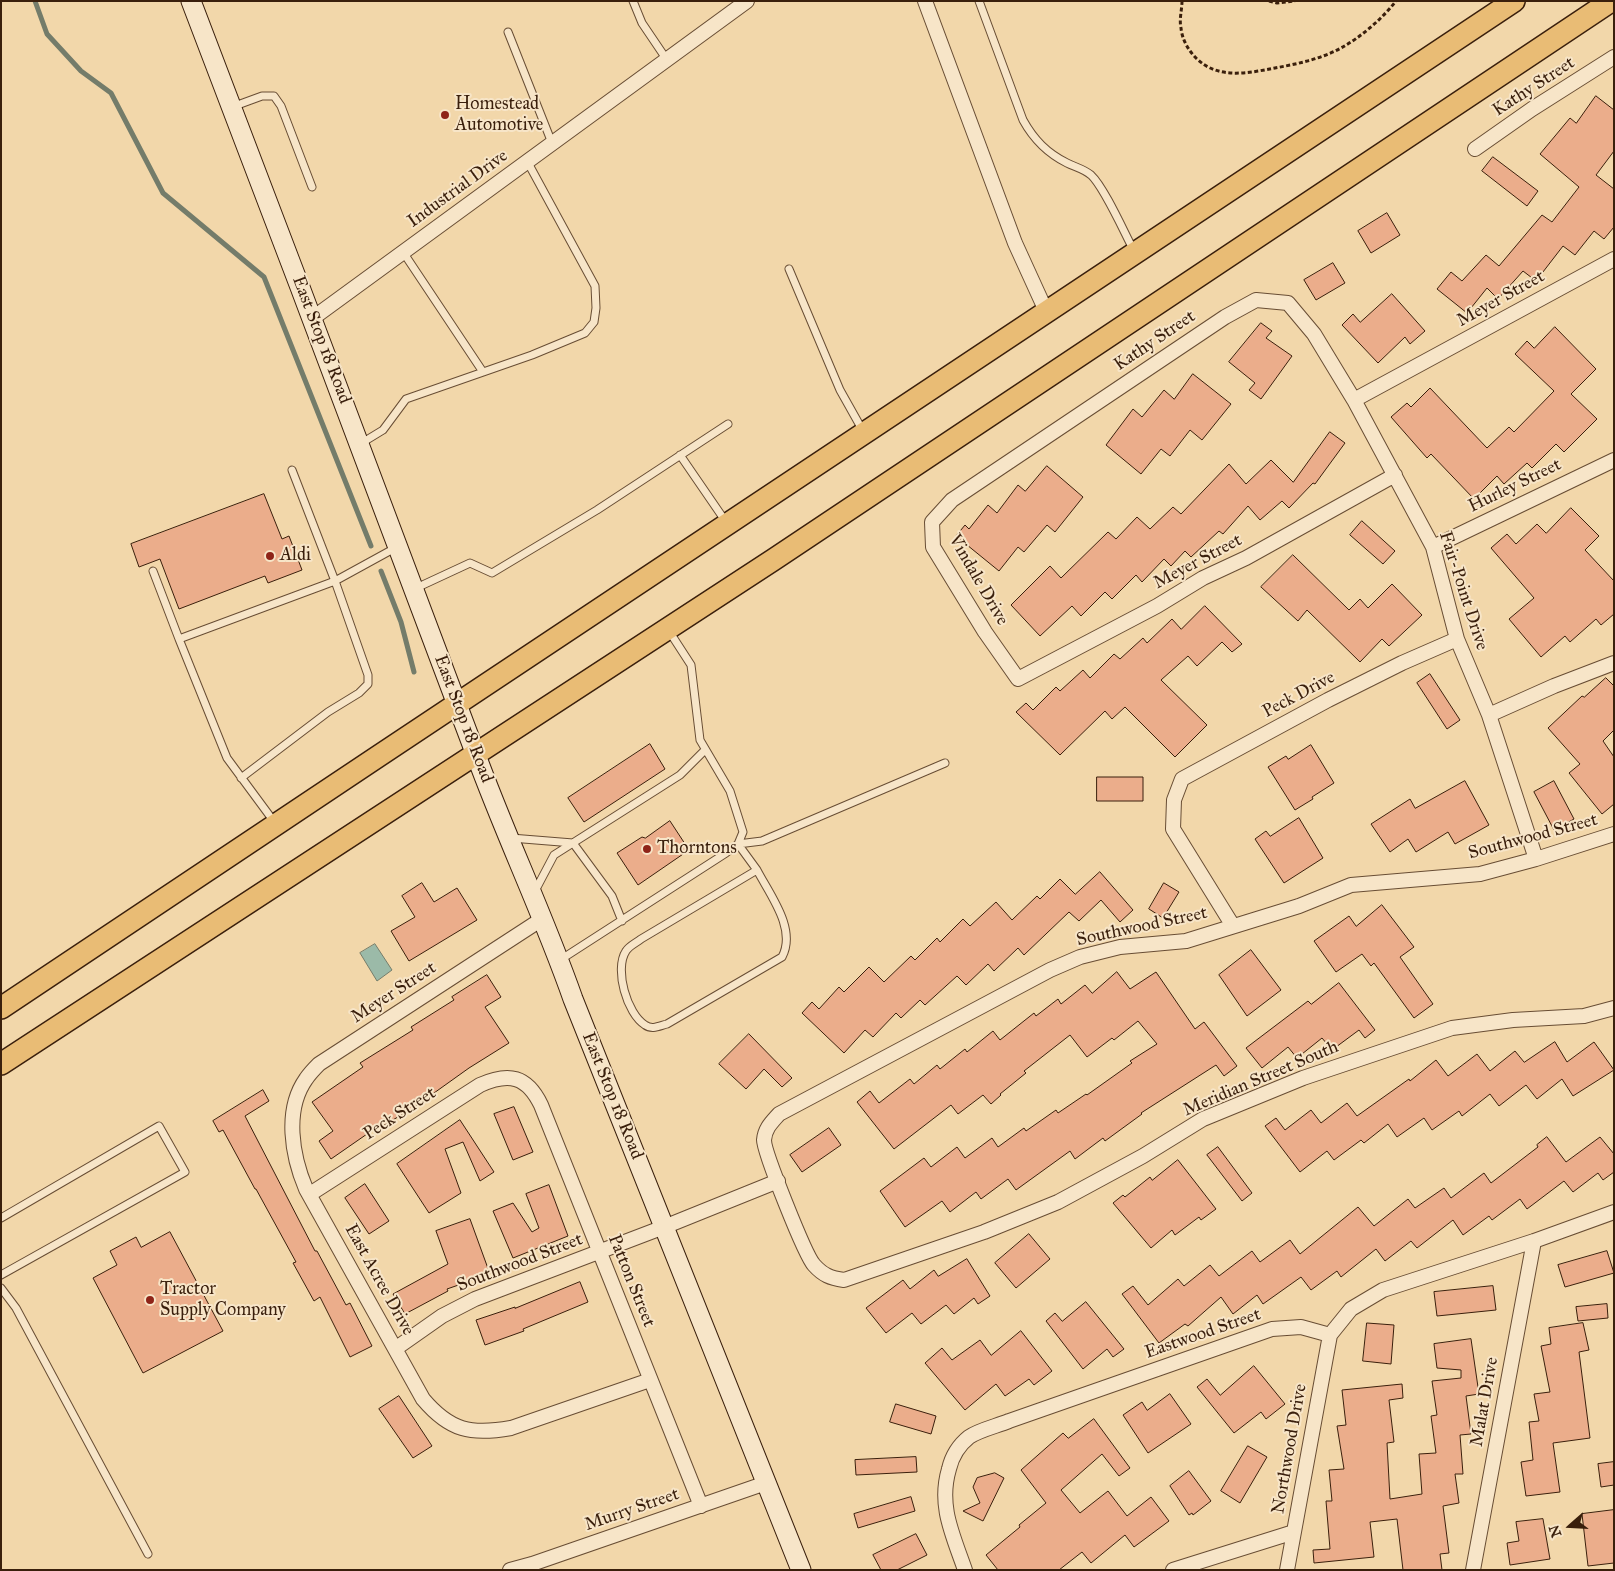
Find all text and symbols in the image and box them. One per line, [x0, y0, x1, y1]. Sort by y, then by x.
street label: Kathy Street [1489, 52, 1579, 122]
place label: Homestead Automotive [455, 94, 543, 136]
marker: Homestead Automotive [439, 109, 451, 121]
street label: Industrial Drive [404, 145, 512, 233]
street label: Meyer Street [1453, 266, 1549, 332]
street label: East Stop 18 Road [287, 273, 355, 407]
street label: Kathy Street [1110, 306, 1200, 376]
street label: Hurley Street [1465, 454, 1565, 518]
street label: Fair-Point Drive [1434, 529, 1492, 653]
street label: Meyer Street [1150, 530, 1246, 594]
street label: Vindale Drive [943, 531, 1013, 629]
place label: Aldi [280, 545, 311, 567]
marker: Aldi [264, 550, 276, 562]
street label: East Stop 18 Road [429, 652, 497, 786]
street label: Peck Drive [1259, 667, 1339, 723]
street label: Southwood Street [1466, 809, 1600, 865]
place label: Thorntons [657, 838, 737, 860]
marker: Thorntons [641, 843, 653, 855]
street label: Southwood Street [1075, 903, 1209, 951]
street label: Meyer Street [348, 958, 440, 1028]
street label: East Stop 18 Road [577, 1029, 647, 1163]
street label: Meridian Street South [1180, 1036, 1342, 1122]
street label: Peck Street [360, 1083, 440, 1145]
street label: East Acree Drive [339, 1221, 419, 1339]
street label: Southwood Street [454, 1229, 586, 1297]
street label: Patton Street [603, 1232, 659, 1330]
place label: Tractor Supply Company [160, 1279, 286, 1322]
marker: Tractor Supply Company [144, 1294, 156, 1306]
street label: Eastwood Street [1142, 1304, 1264, 1364]
street label: Malat Drive [1467, 1356, 1503, 1448]
street label: Northwood Drive [1268, 1382, 1312, 1516]
street label: Murry Street [582, 1484, 682, 1536]
north arrow [1545, 1501, 1595, 1551]
text: N [1545, 1523, 1565, 1539]

